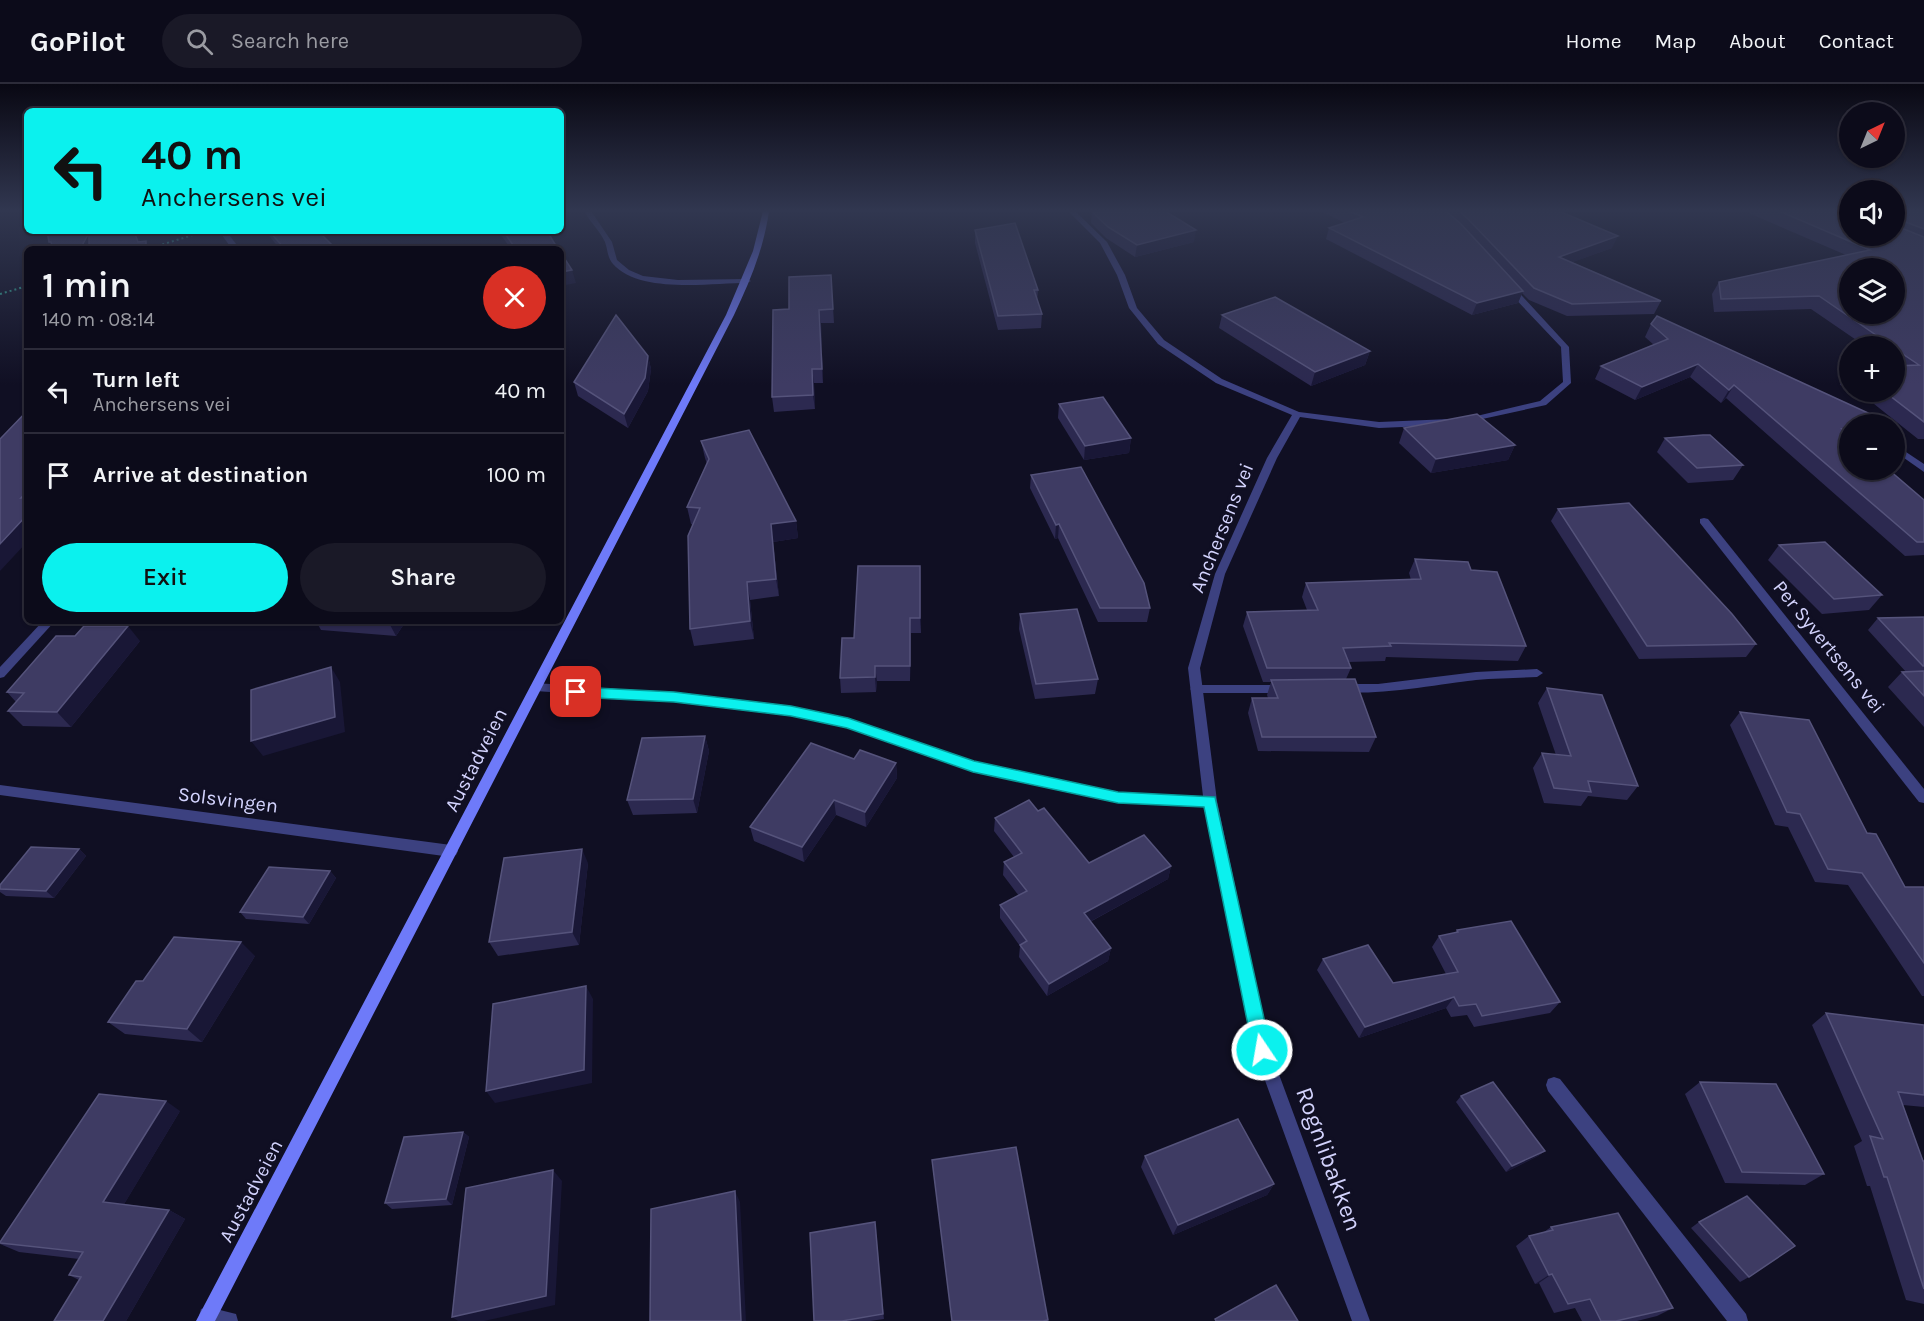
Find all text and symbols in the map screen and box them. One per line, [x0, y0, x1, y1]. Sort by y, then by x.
search box [162, 14, 582, 68]
text: GoPilot [30, 25, 126, 58]
icon: search [183, 25, 216, 58]
text: Search here [231, 28, 349, 54]
text: Home [1566, 29, 1622, 53]
text: Map [1655, 29, 1696, 53]
text: About [1729, 29, 1786, 53]
text: Contact [1819, 29, 1894, 53]
north arrow [1839, 102, 1905, 168]
map controls [1839, 102, 1905, 480]
text: 40 m [141, 130, 243, 180]
icon: left [42, 132, 120, 210]
button: sound [1839, 180, 1905, 246]
text: Anchersens vei [141, 181, 327, 213]
button: layers [1839, 258, 1905, 324]
text: 1 min [42, 264, 131, 306]
button: close [483, 266, 546, 329]
text: 140 m · 08:14 [42, 308, 155, 331]
button: + [1839, 336, 1905, 402]
text: Turn left [93, 367, 180, 393]
icon: left [42, 375, 75, 408]
text: 40 m [495, 378, 546, 404]
text: Anchersens vei [93, 393, 231, 416]
button: − [1839, 414, 1905, 480]
icon: arrive [42, 459, 75, 492]
street label: Anchersens vei [1186, 460, 1258, 596]
text: Arrive at destination [93, 462, 308, 488]
text: 100 m [487, 462, 546, 488]
button: Exit [42, 543, 288, 612]
button: Share [300, 543, 546, 612]
street label: Per Syvertsens vei [1768, 576, 1890, 718]
pin [550, 666, 601, 717]
icon: arrive [559, 675, 592, 708]
street label: Austadveien [440, 704, 512, 816]
street label: Solsvingen [177, 782, 279, 818]
position arrow [1230, 1018, 1294, 1082]
street label: Rognlibakken [1290, 1083, 1368, 1235]
street label: Austadveien [214, 1136, 288, 1246]

